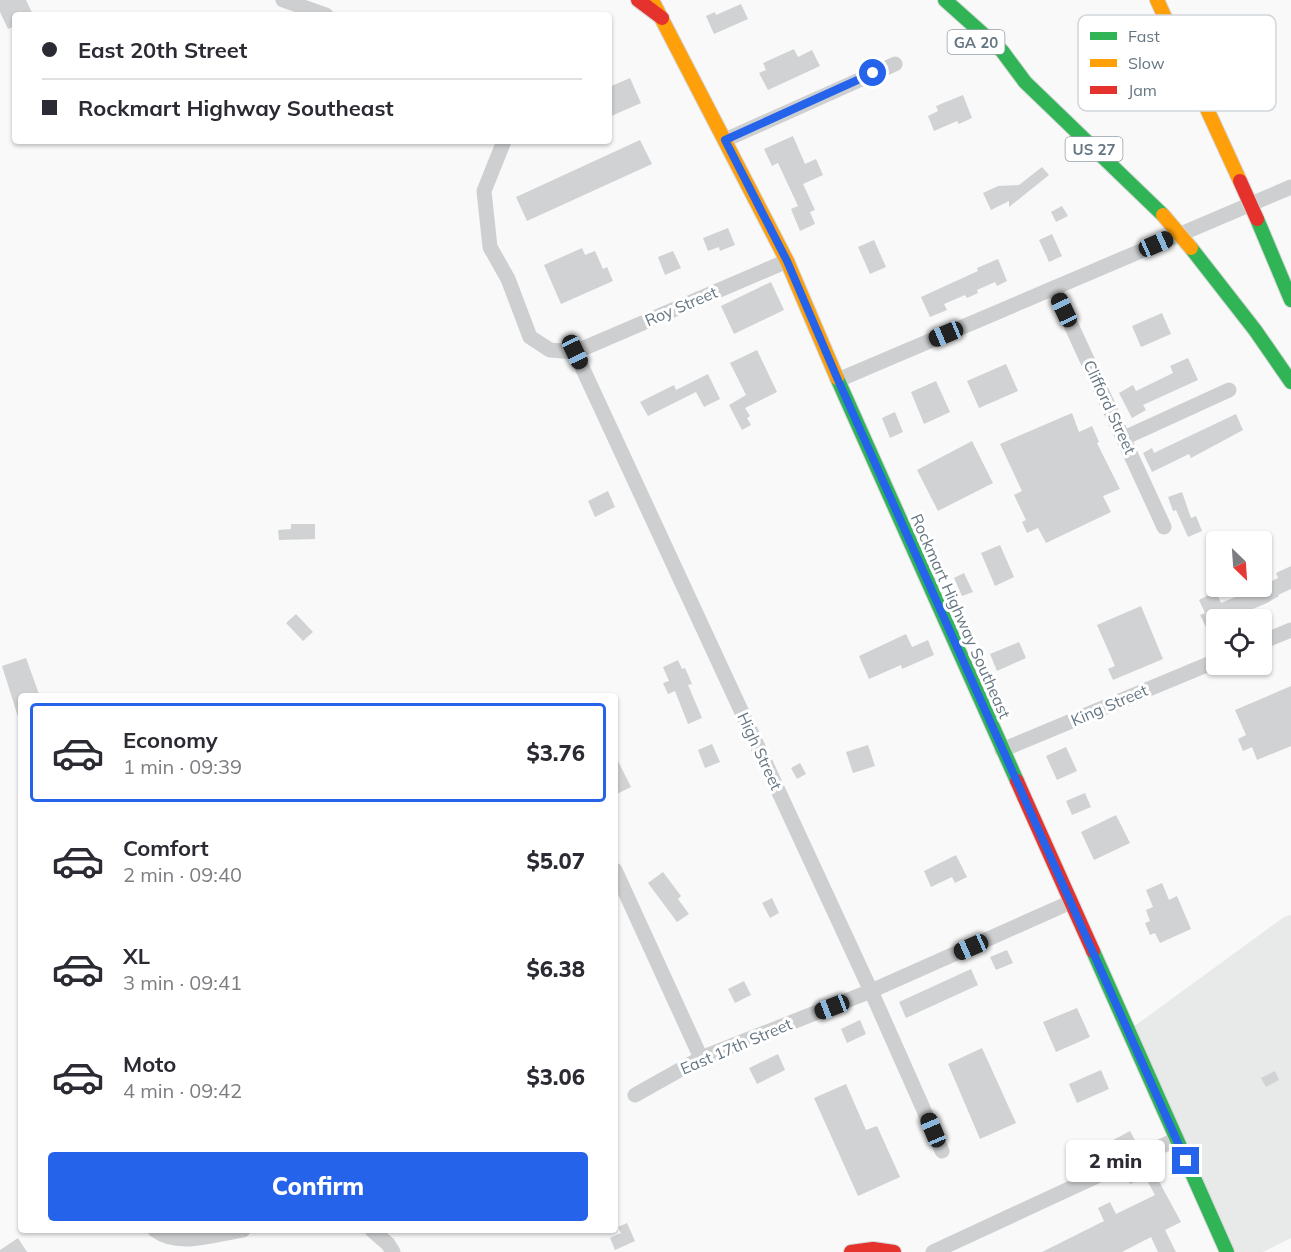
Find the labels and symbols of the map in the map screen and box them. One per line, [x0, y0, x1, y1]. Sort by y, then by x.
legend [1078, 15, 1276, 111]
text: Fast [1128, 26, 1160, 46]
road number: GA 20 [948, 30, 1004, 54]
text: Slow [1128, 53, 1165, 73]
route start [859, 59, 886, 86]
text: Jam [1128, 80, 1157, 100]
road number: US 27 [1066, 137, 1122, 161]
car [1136, 228, 1176, 260]
street label: Roy Street [642, 282, 721, 330]
car [1048, 290, 1080, 330]
car [926, 319, 966, 349]
car [559, 332, 591, 372]
street label: Clifford Street [1079, 357, 1141, 458]
street label: Rockmart Highway Southeast [907, 511, 1015, 722]
north arrow [1206, 531, 1272, 597]
street label: King Street [1068, 680, 1151, 730]
street label: High Street [733, 709, 787, 793]
car [951, 931, 991, 963]
car [812, 992, 852, 1022]
street label: East 17th Street [677, 1013, 795, 1078]
car [918, 1110, 948, 1150]
callout: 2 min [1066, 1140, 1165, 1182]
route end [1172, 1147, 1199, 1174]

